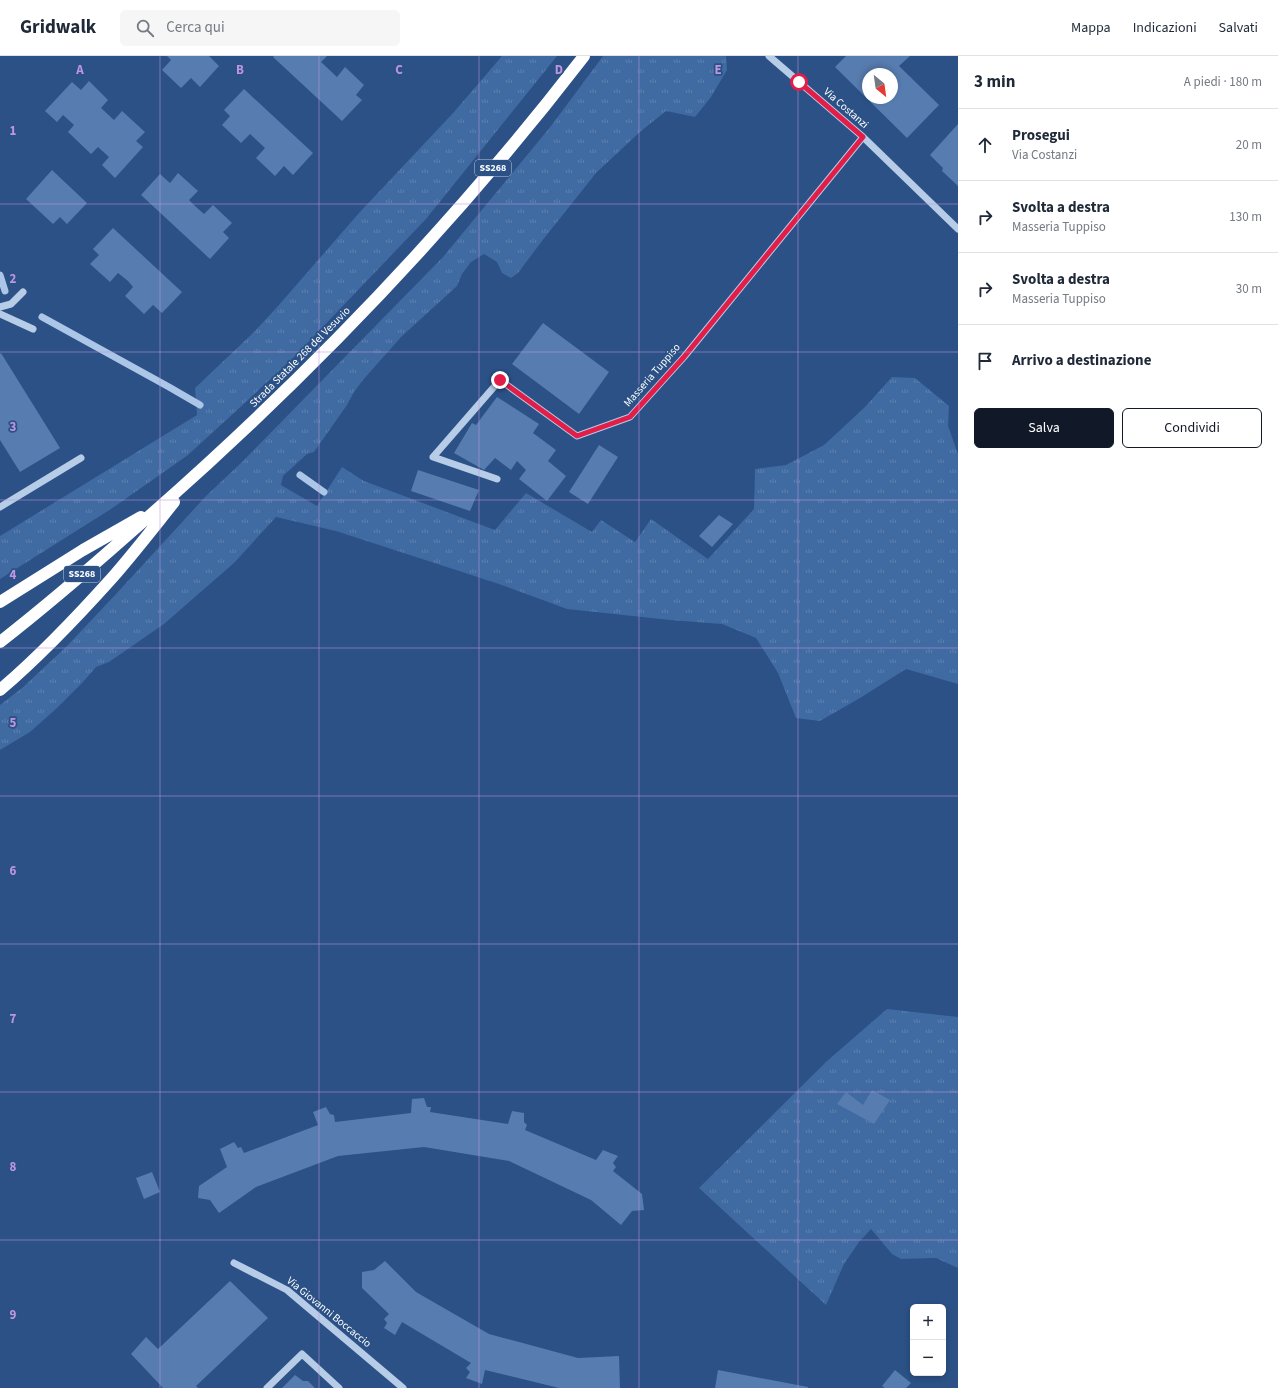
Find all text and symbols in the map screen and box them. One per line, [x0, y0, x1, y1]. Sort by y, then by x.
search box [120, 10, 400, 46]
text: Gridwalk [20, 14, 96, 41]
icon: search [134, 17, 156, 39]
text: Cerca qui [166, 17, 225, 38]
text: Mappa [1071, 18, 1111, 38]
text: Indicazioni [1133, 18, 1197, 38]
text: Salvati [1219, 18, 1258, 38]
text: A [75, 61, 84, 79]
text: B [236, 61, 244, 79]
text: C [395, 61, 403, 79]
text: D [555, 61, 563, 79]
text: E [714, 61, 722, 79]
north arrow [862, 68, 898, 104]
text: 3 min [974, 70, 1015, 94]
route start [790, 73, 808, 91]
text: A piedi · 180 m [1184, 73, 1262, 91]
street label: Via Costanzi [820, 84, 872, 132]
text: 1 [10, 122, 17, 140]
text: Prosegui [1012, 125, 1070, 146]
icon: ahead [974, 134, 996, 156]
text: 20 m [1236, 136, 1262, 154]
text: Via Costanzi [1012, 146, 1077, 164]
road number: SS268 [475, 160, 511, 176]
text: Svolta a destra [1012, 197, 1110, 218]
icon: right [974, 206, 996, 228]
text: 130 m [1229, 208, 1262, 226]
text: Masseria Tuppiso [1012, 218, 1106, 236]
text: Svolta a destra [1012, 269, 1110, 290]
text: 2 [10, 270, 17, 288]
icon: right [974, 278, 996, 300]
text: 30 m [1236, 280, 1262, 298]
text: Masseria Tuppiso [1012, 290, 1106, 308]
street label: Strada Statale 268 del Vesuvio [246, 303, 354, 411]
street label: Masseria Tuppiso [620, 340, 684, 410]
icon: arrive [974, 350, 996, 372]
text: Arrivo a destinazione [1012, 350, 1151, 371]
route end [491, 371, 509, 389]
button: Salva [974, 408, 1114, 448]
button: Condividi [1122, 408, 1262, 448]
text: 3 [10, 418, 17, 436]
text: 4 [10, 566, 17, 584]
road number: SS268 [64, 566, 100, 582]
text: 5 [10, 714, 17, 732]
text: 6 [10, 862, 17, 880]
text: 7 [10, 1010, 17, 1028]
text: 8 [10, 1158, 17, 1176]
street label: Via Giovanni Boccaccio [283, 1273, 375, 1351]
map controls [910, 1304, 946, 1376]
button: + [910, 1304, 946, 1340]
text: 9 [10, 1306, 17, 1324]
button: − [910, 1340, 946, 1376]

